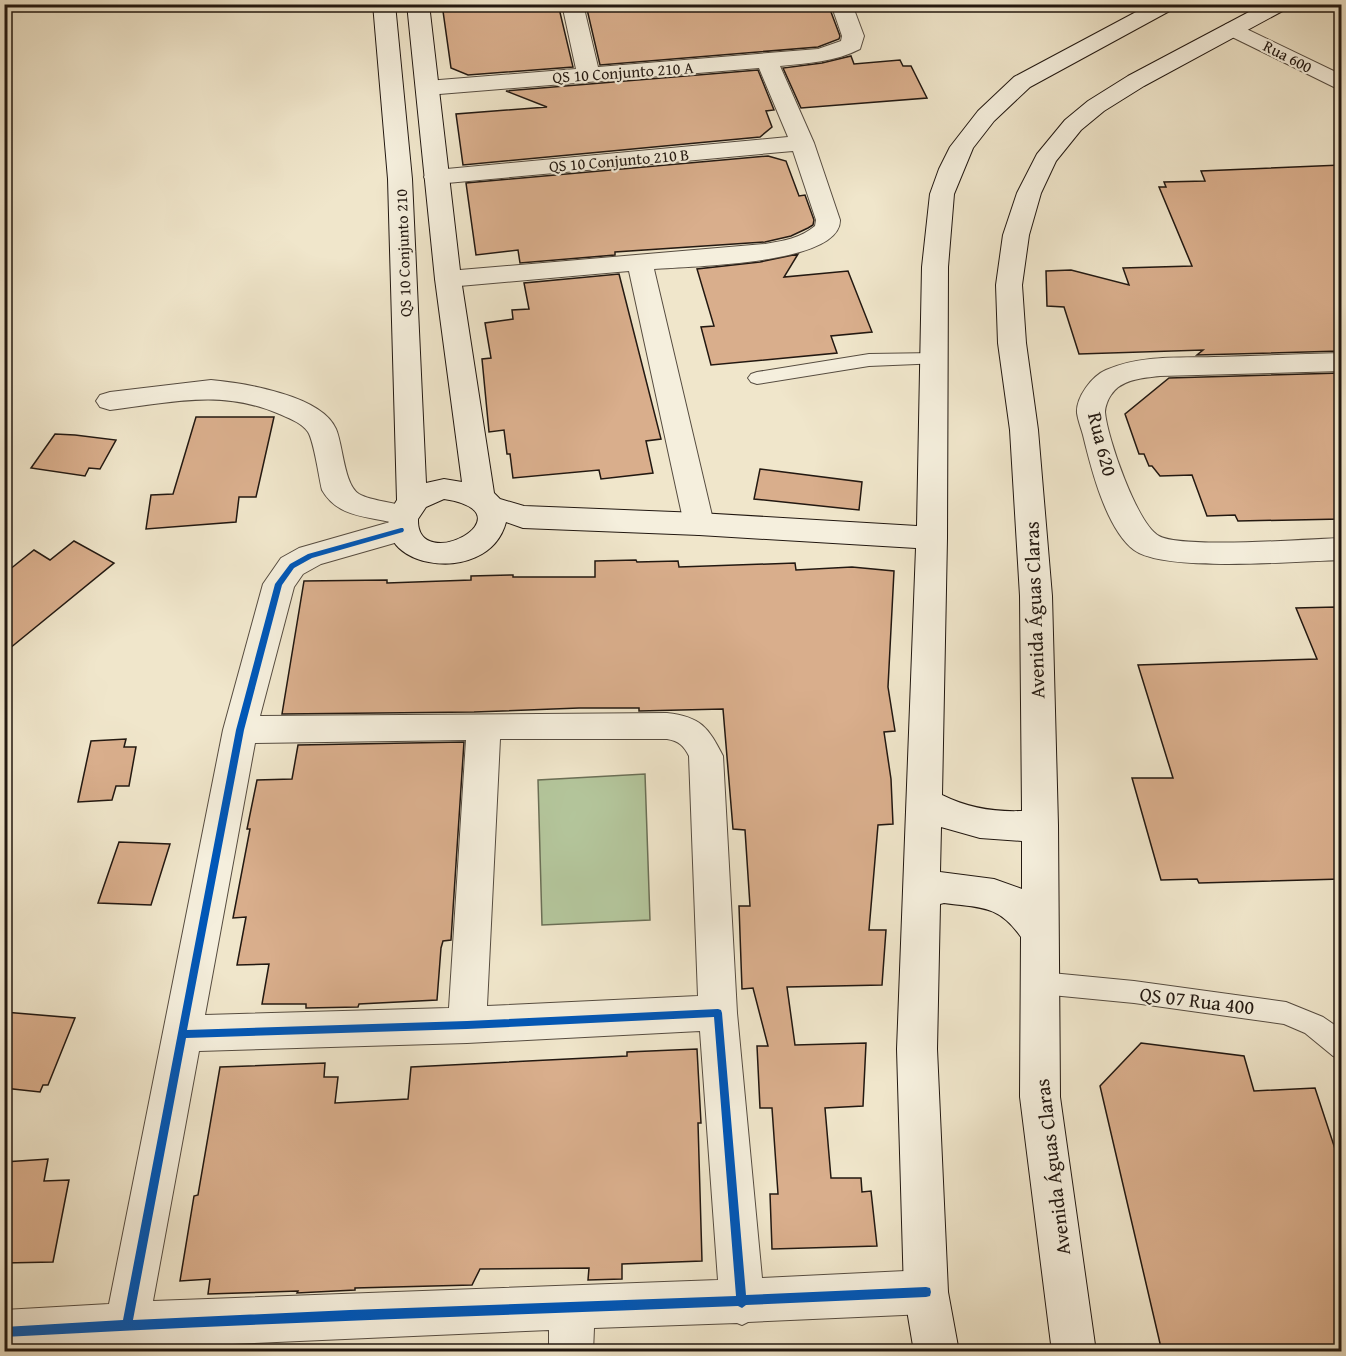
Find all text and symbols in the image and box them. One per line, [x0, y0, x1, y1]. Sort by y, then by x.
street label: Rua 600 [1259, 33, 1317, 79]
street label: QS 10 Conjunto 210 A [552, 55, 695, 89]
street label: QS 10 Conjunto 210 B [548, 142, 690, 178]
street label: QS 10 Conjunto 210 [389, 188, 417, 317]
street label: Rua 620 [1081, 409, 1125, 479]
street label: Avenida Águas Claras [1016, 521, 1052, 699]
street label: QS 07 Rua 400 [1138, 979, 1256, 1021]
street label: Avenida Águas Claras [1027, 1077, 1077, 1257]

